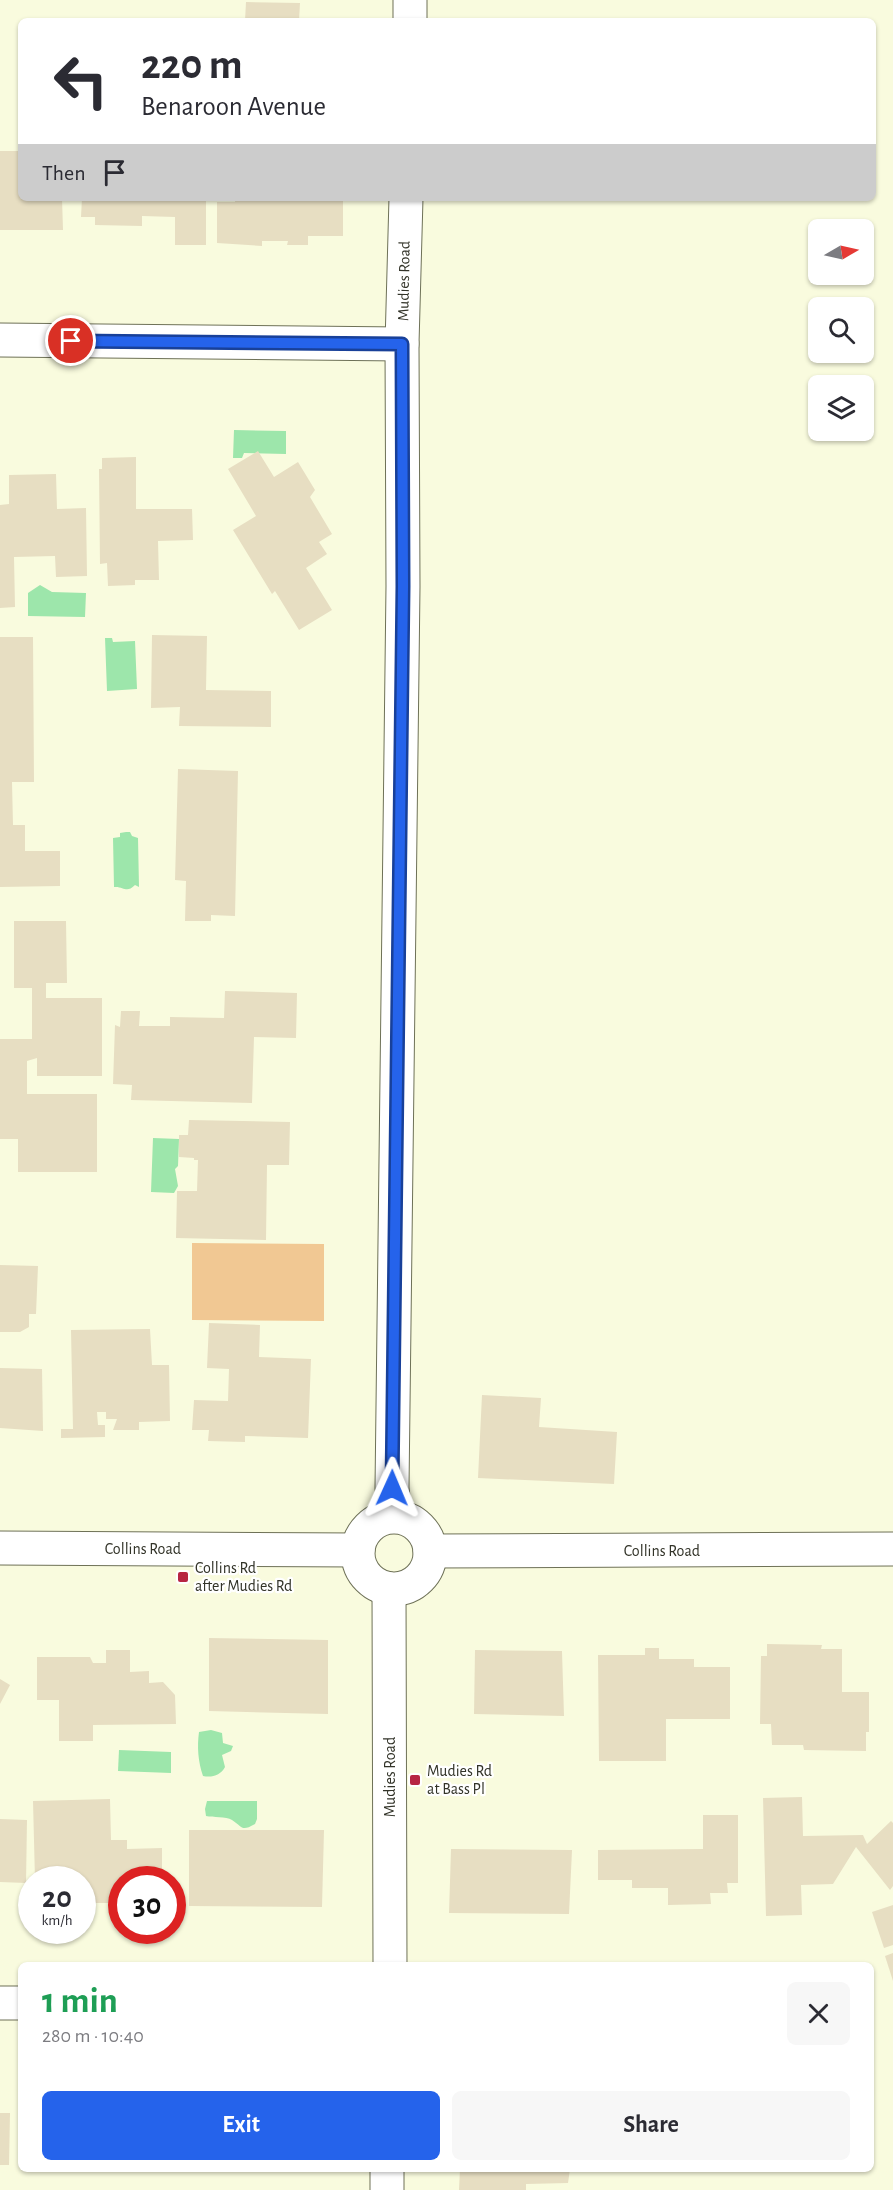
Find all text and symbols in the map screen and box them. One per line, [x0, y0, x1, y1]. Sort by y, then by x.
icon: left [42, 42, 120, 120]
text: 220 m [141, 44, 243, 86]
text: Benaroon Avenue [141, 93, 326, 120]
icon: arrive [98, 156, 131, 189]
text: Then [42, 162, 86, 184]
north arrow [808, 219, 874, 285]
map controls [808, 219, 874, 441]
street label: Mudies Road [395, 241, 413, 321]
button: search [808, 297, 874, 363]
pin [45, 315, 96, 366]
icon: arrive [54, 324, 87, 357]
button: layers [808, 375, 874, 441]
position arrow [360, 1456, 424, 1520]
street label: Collins Road [105, 1541, 181, 1557]
street label: Collins Road [624, 1543, 700, 1559]
place label: Collins Rd after Mudies Rd [195, 1560, 292, 1594]
marker: Collins Rd after Mudies Rd [176, 1570, 190, 1584]
street label: Mudies Road [382, 1737, 398, 1817]
place label: Mudies Rd at Bass Pl [427, 1763, 492, 1797]
marker: Mudies Rd at Bass Pl [408, 1773, 422, 1787]
speed limit sign: 30 [108, 1866, 186, 1944]
text: 20 [42, 1883, 72, 1913]
text: km/h [42, 1913, 72, 1928]
button: close [787, 1982, 850, 2045]
text: 1 min [42, 1983, 118, 2019]
text: 280 m · 10:40 [42, 2026, 144, 2046]
button: Exit [42, 2091, 440, 2160]
button: Share [452, 2091, 850, 2160]

